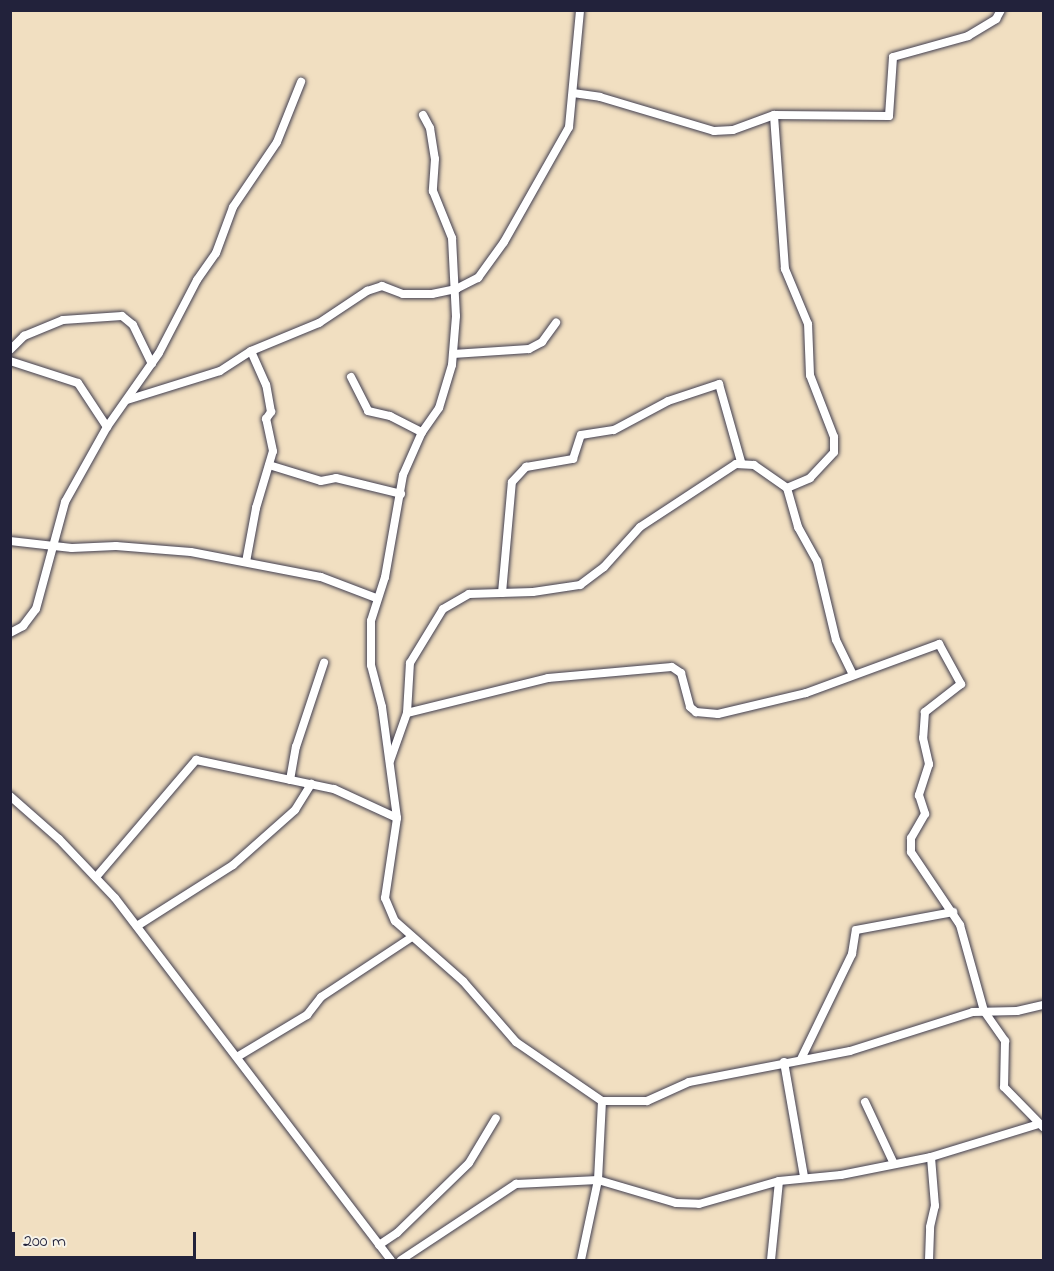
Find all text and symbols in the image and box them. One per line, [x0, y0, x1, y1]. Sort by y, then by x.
scale bar [15, 1220, 200, 1258]
text: 200 m [23, 1229, 66, 1255]

